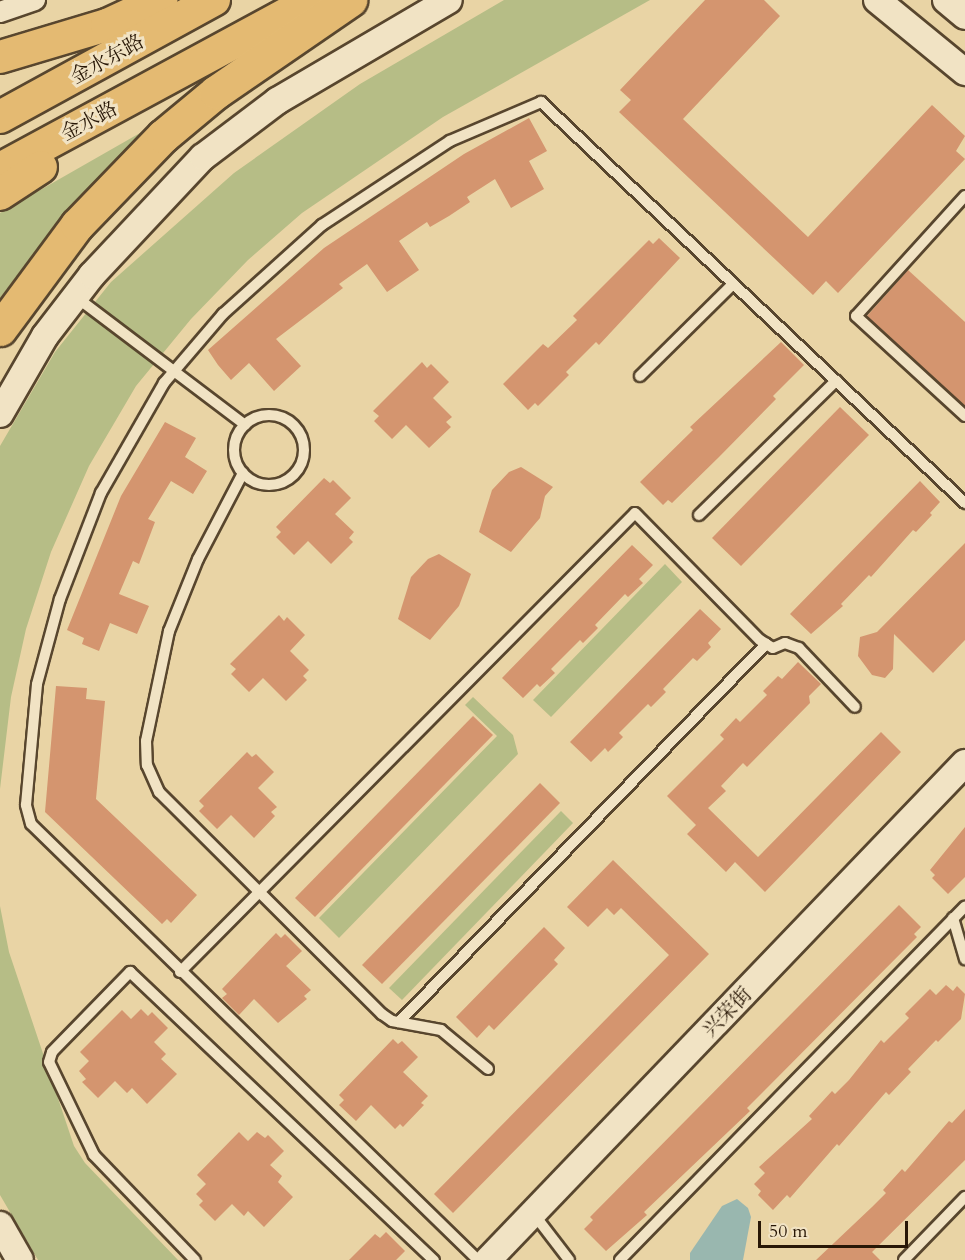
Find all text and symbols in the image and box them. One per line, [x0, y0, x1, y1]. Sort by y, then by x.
street label: 金水东路 [66, 29, 148, 89]
street label: 金水路 [57, 96, 121, 146]
street label: 兴荣街 [698, 982, 756, 1042]
scale bar [761, 1209, 911, 1247]
text: 50 m [769, 1219, 808, 1244]

